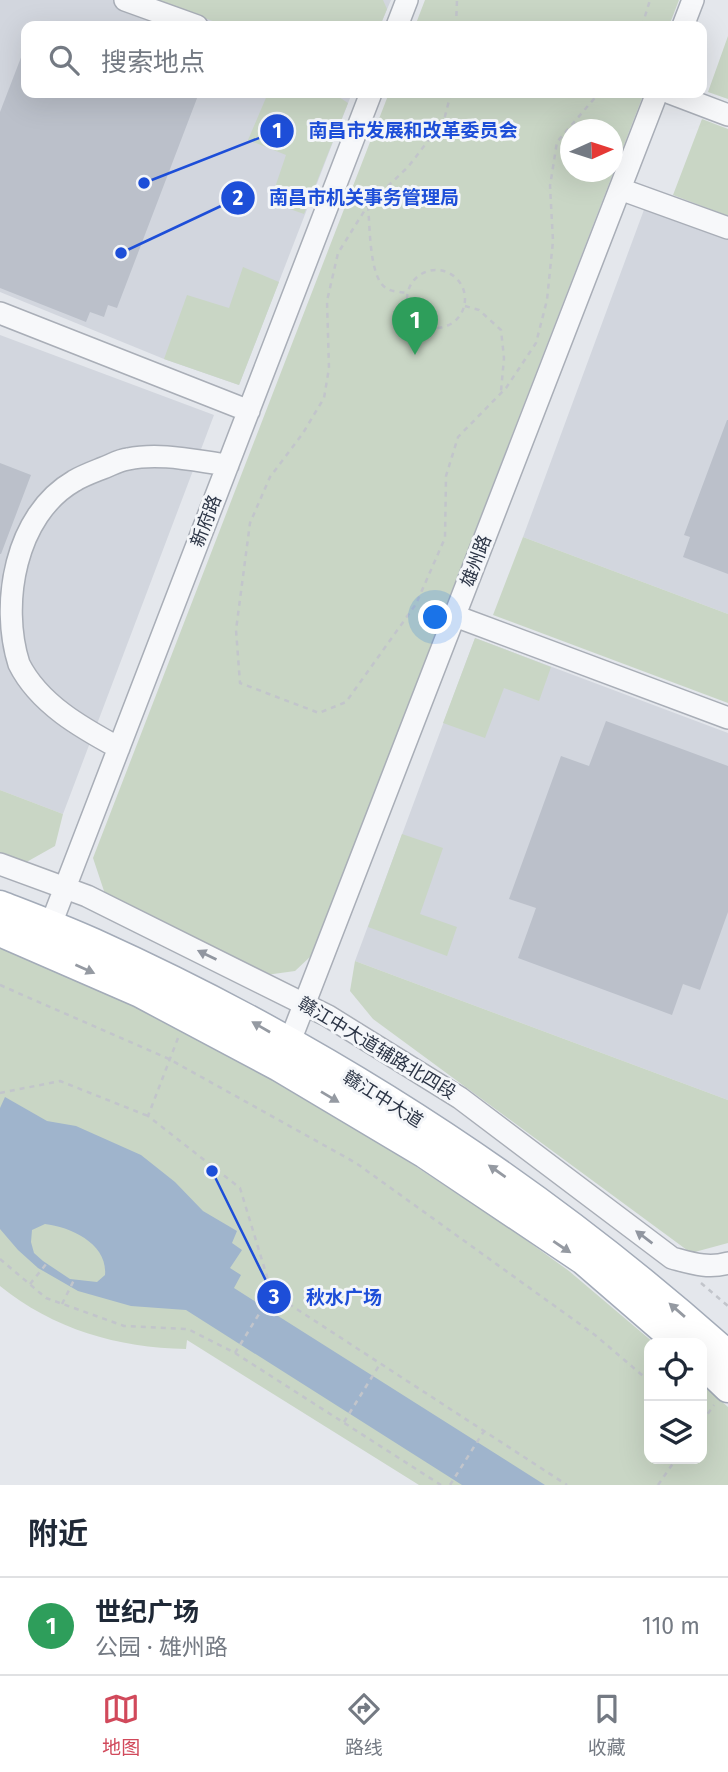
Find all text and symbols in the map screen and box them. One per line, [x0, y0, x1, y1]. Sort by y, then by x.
search box [21, 21, 707, 98]
icon: search [45, 41, 83, 79]
text: 搜索地点 [101, 47, 205, 78]
callout: 南昌市发展和改革委员会 [259, 111, 531, 151]
text: 1 [272, 118, 282, 144]
text: 南昌市发展和改革委员会 [308, 119, 518, 142]
north arrow [560, 119, 623, 182]
callout: 南昌市机关事务管理局 [220, 178, 473, 218]
text: 2 [233, 185, 244, 211]
text: 南昌市机关事务管理局 [269, 186, 459, 209]
pin: 1 [392, 297, 438, 355]
street label: 新府路 [186, 492, 226, 550]
street label: 雄州路 [456, 532, 496, 590]
your location [418, 600, 452, 634]
one-way arrow [197, 950, 217, 961]
one-way arrow [75, 964, 96, 975]
street label: 赣江中大道辅路北四段 [294, 992, 460, 1104]
one-way arrow [251, 1021, 271, 1033]
street label: 赣江中大道 [339, 1066, 427, 1132]
one-way arrow [320, 1091, 339, 1104]
one-way arrow [488, 1164, 506, 1178]
one-way arrow [635, 1230, 653, 1244]
one-way arrow [553, 1240, 572, 1253]
callout: 秋水广场 [257, 1277, 396, 1317]
text: 3 [268, 1284, 280, 1310]
text: 秋水广场 [306, 1286, 382, 1309]
one-way arrow [669, 1302, 686, 1318]
map controls [644, 1338, 707, 1464]
button: locate [644, 1338, 707, 1401]
button: layers [644, 1401, 707, 1464]
text: 附近 [28, 1516, 88, 1552]
text: 世纪广场 [95, 1597, 199, 1628]
text: 1 [46, 1612, 56, 1640]
text: 110 m [642, 1612, 700, 1640]
text: 公园 · 雄州路 [95, 1633, 228, 1661]
tab: 地图 [102, 1690, 140, 1759]
tab: 路线 [345, 1690, 383, 1759]
tab: 收藏 [588, 1690, 626, 1759]

